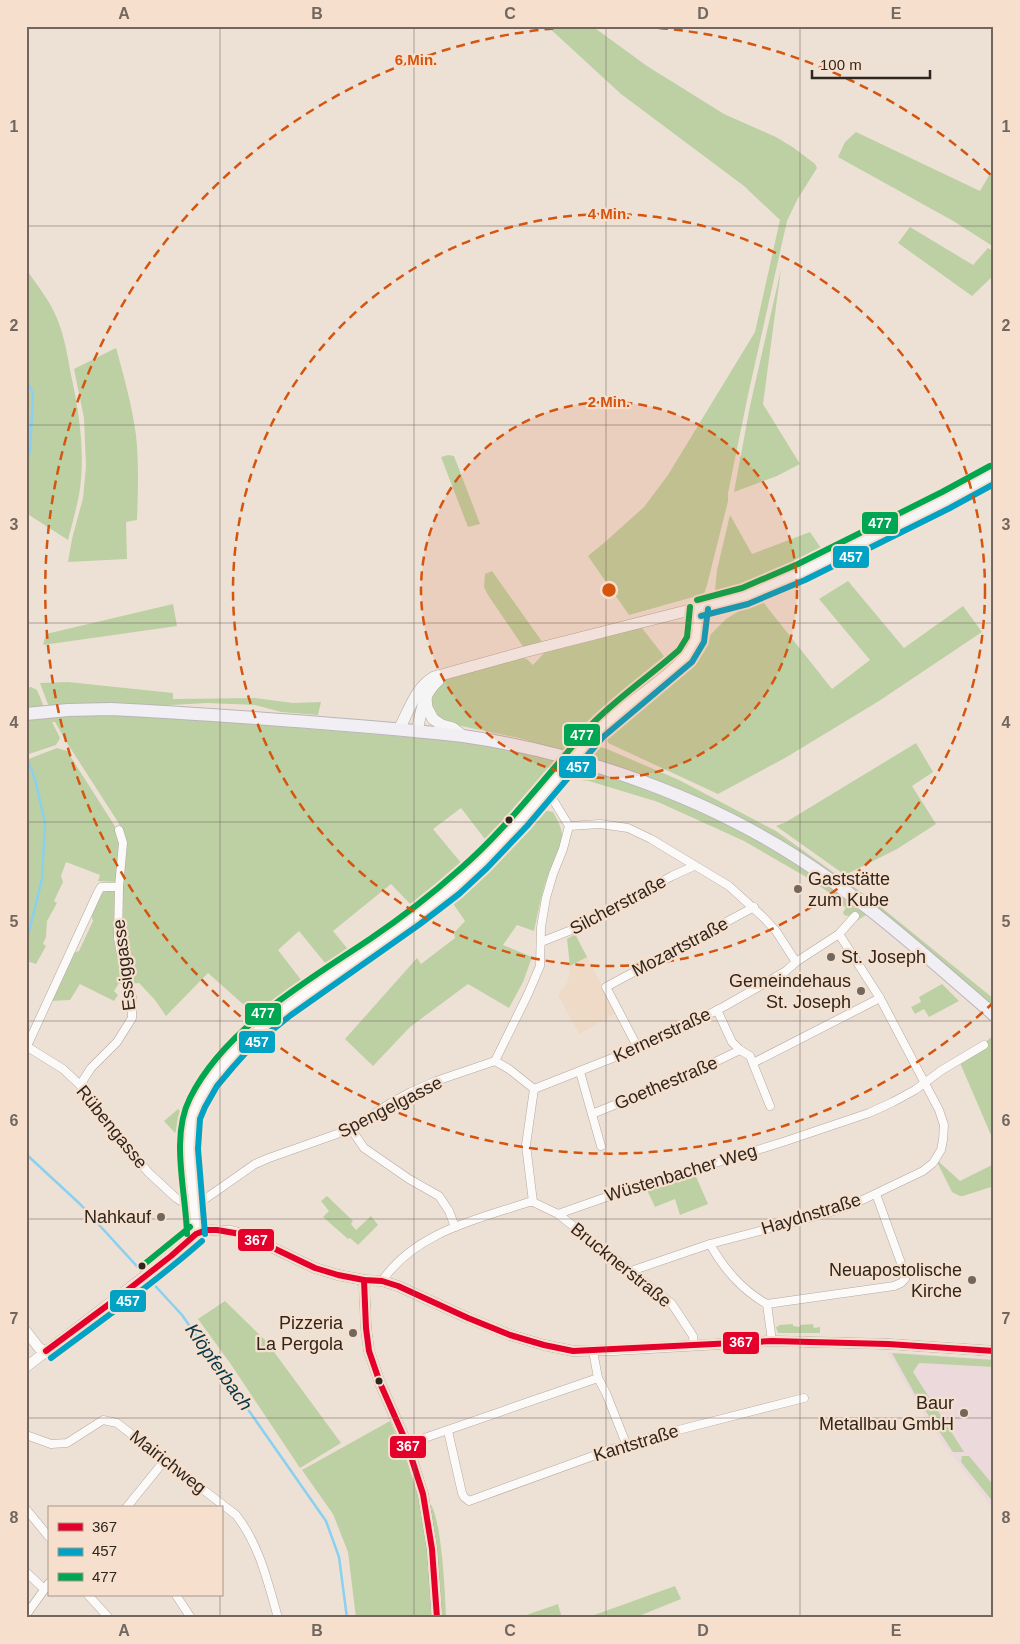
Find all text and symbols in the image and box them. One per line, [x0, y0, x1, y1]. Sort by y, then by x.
text: A [118, 5, 130, 22]
text: B [311, 5, 323, 22]
text: C [504, 5, 516, 22]
text: D [697, 5, 709, 22]
text: E [891, 5, 902, 22]
scale bar [812, 48, 930, 80]
text: 6 Min. [395, 51, 437, 68]
text: 100 m [820, 56, 862, 73]
text: 1 [10, 118, 19, 135]
text: 1 [1002, 118, 1011, 135]
text: 4 Min. [588, 205, 630, 222]
text: 2 [10, 317, 19, 334]
text: 2 [1002, 317, 1011, 334]
text: 2 Min. [588, 393, 630, 410]
line badge: 477 [861, 511, 899, 535]
text: 477 [868, 515, 892, 531]
text: 3 [10, 516, 19, 533]
text: 3 [1002, 516, 1011, 533]
line badge: 457 [832, 545, 870, 569]
text: 457 [839, 549, 863, 565]
centre of rings [600, 581, 618, 599]
text: 4 [10, 714, 19, 731]
text: 4 [1002, 714, 1011, 731]
line badge: 477 [563, 723, 601, 747]
text: 477 [570, 727, 594, 743]
line badge: 457 [558, 755, 597, 779]
text: 457 [566, 759, 590, 775]
unlabelled marker [504, 815, 514, 825]
place label: Gaststätte zum Kube [808, 869, 890, 910]
street label: Silcherstraße [566, 871, 670, 939]
marker: Gaststätte zum Kube [792, 883, 804, 895]
text: 5 [10, 913, 19, 930]
street label: Mozartstraße [628, 913, 732, 981]
text: 5 [1002, 913, 1011, 930]
street label: Essiggasse [108, 918, 140, 1012]
place label: St. Joseph [841, 947, 926, 967]
marker: St. Joseph [825, 951, 837, 963]
place label: Gemeindehaus St. Joseph [729, 971, 851, 1012]
marker: Gemeindehaus St. Joseph [855, 985, 867, 997]
line badge: 477 [244, 1002, 282, 1026]
street label: Kernerstraße [610, 1004, 714, 1066]
text: 477 [251, 1005, 275, 1021]
line badge: 457 [238, 1030, 276, 1054]
text: 457 [245, 1034, 269, 1050]
street label: Goethestraße [611, 1052, 721, 1114]
street label: Spengelgasse [335, 1072, 445, 1142]
street label: Rübengasse [72, 1081, 152, 1173]
text: 6 [10, 1112, 19, 1129]
text: 6 [1002, 1112, 1011, 1129]
street label: Wüstenbacher Weg [603, 1140, 759, 1206]
street label: Haydnstraße [759, 1189, 863, 1239]
place label: Nahkauf [84, 1207, 152, 1227]
marker: Nahkauf [155, 1211, 167, 1223]
street label: Brucknerstraße [567, 1219, 675, 1311]
line badge: 367 [237, 1228, 275, 1252]
text: 367 [244, 1232, 268, 1248]
place label: Neuapostolische Kirche [829, 1260, 962, 1301]
unlabelled marker [137, 1261, 147, 1271]
marker: Neuapostolische Kirche [966, 1274, 978, 1286]
line badge: 457 [109, 1289, 147, 1313]
text: 457 [116, 1293, 140, 1309]
text: 7 [10, 1310, 19, 1327]
text: 7 [1002, 1310, 1011, 1327]
place label: Pizzeria La Pergola [256, 1313, 344, 1354]
water label: Klöpferbach [181, 1319, 257, 1415]
marker: Pizzeria La Pergola [347, 1327, 359, 1339]
line badge: 367 [722, 1331, 760, 1355]
text: 367 [729, 1334, 753, 1350]
unlabelled marker [374, 1376, 384, 1386]
place label: Baur Metallbau GmbH [819, 1393, 954, 1434]
marker: Baur Metallbau GmbH [958, 1407, 970, 1419]
street label: Kantstraße [591, 1421, 681, 1465]
street label: Mairichweg [126, 1426, 210, 1498]
line badge: 367 [389, 1435, 427, 1459]
text: 367 [396, 1438, 420, 1454]
legend [48, 1506, 222, 1596]
text: 8 [10, 1509, 19, 1526]
text: 8 [1002, 1509, 1011, 1526]
text: 367 [92, 1518, 117, 1535]
text: 457 [92, 1542, 117, 1559]
text: 477 [92, 1568, 117, 1585]
text: A [118, 1622, 130, 1639]
text: B [311, 1622, 323, 1639]
text: C [504, 1622, 516, 1639]
text: D [697, 1622, 709, 1639]
text: E [891, 1622, 902, 1639]

